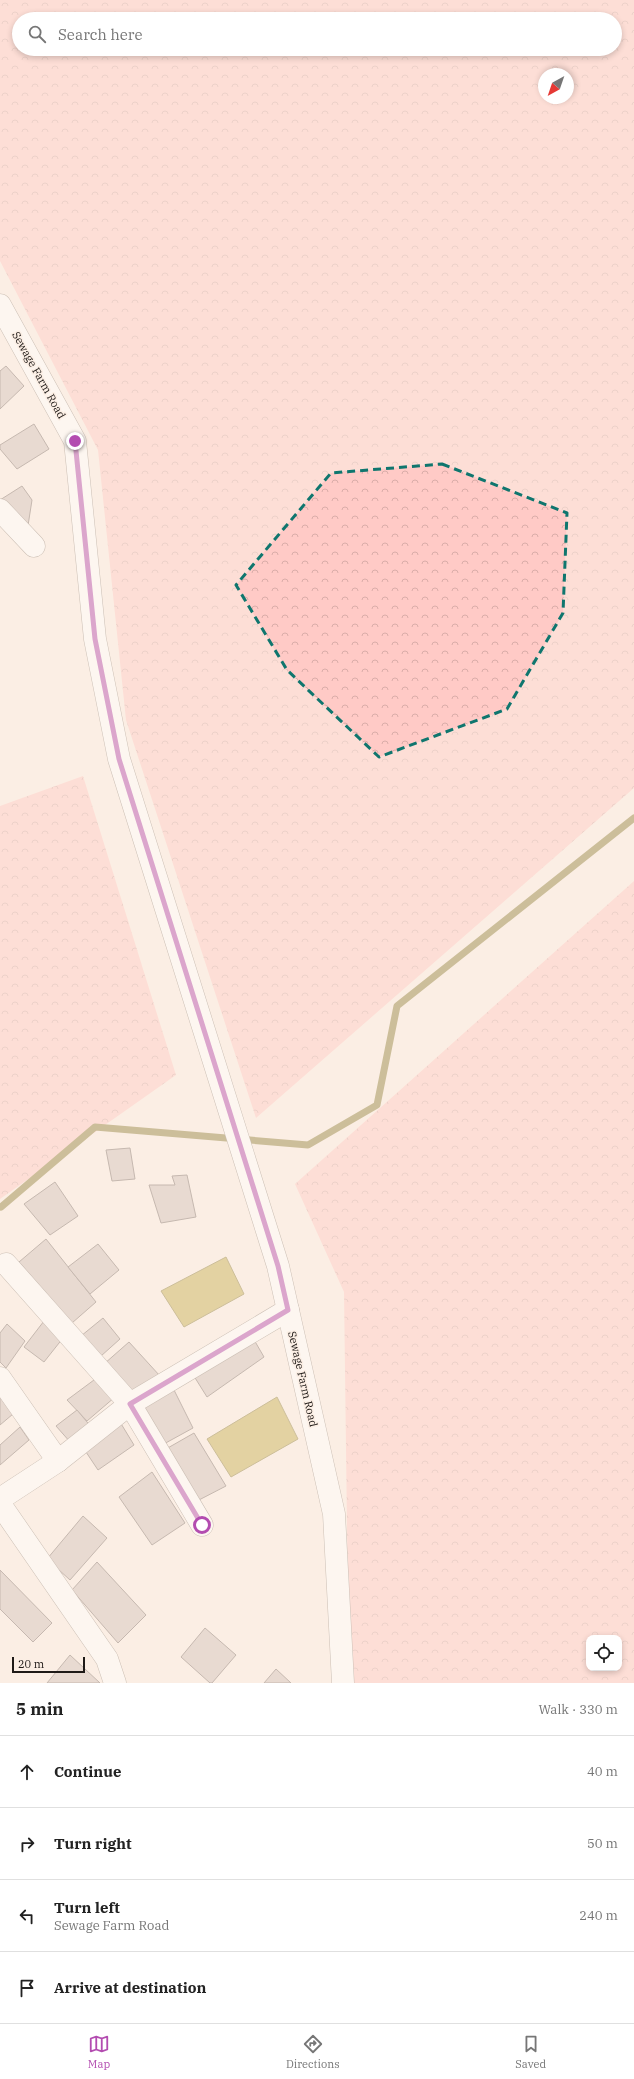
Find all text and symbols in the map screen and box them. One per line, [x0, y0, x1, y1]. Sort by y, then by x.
search box [12, 12, 622, 56]
icon: search [26, 23, 48, 45]
text: Search here [58, 25, 143, 44]
north arrow [538, 68, 574, 104]
street label: Sewage Farm Road [9, 329, 69, 421]
route end [66, 432, 84, 450]
street label: Sewage Farm Road [285, 1330, 321, 1428]
route start [193, 1516, 211, 1534]
map controls [586, 1635, 622, 1671]
button: locate [586, 1635, 622, 1671]
scale bar [12, 1655, 85, 1674]
text: 20 m [18, 1657, 44, 1671]
text: 5 min [16, 1698, 64, 1720]
text: Walk · 330 m [539, 1701, 618, 1718]
icon: ahead [16, 1761, 38, 1783]
text: Continue [54, 1762, 121, 1781]
text: 40 m [587, 1763, 618, 1780]
icon: right [16, 1833, 38, 1855]
text: Turn right [54, 1834, 132, 1853]
text: 50 m [587, 1835, 618, 1852]
text: Turn left [54, 1898, 120, 1917]
icon: left [16, 1905, 38, 1927]
text: 240 m [579, 1907, 618, 1924]
text: Sewage Farm Road [54, 1917, 170, 1934]
icon: arrive [16, 1977, 38, 1999]
text: Arrive at destination [54, 1978, 206, 1997]
tab: Map [88, 2033, 110, 2071]
tab: Directions [286, 2033, 340, 2071]
tab: Saved [515, 2033, 546, 2071]

